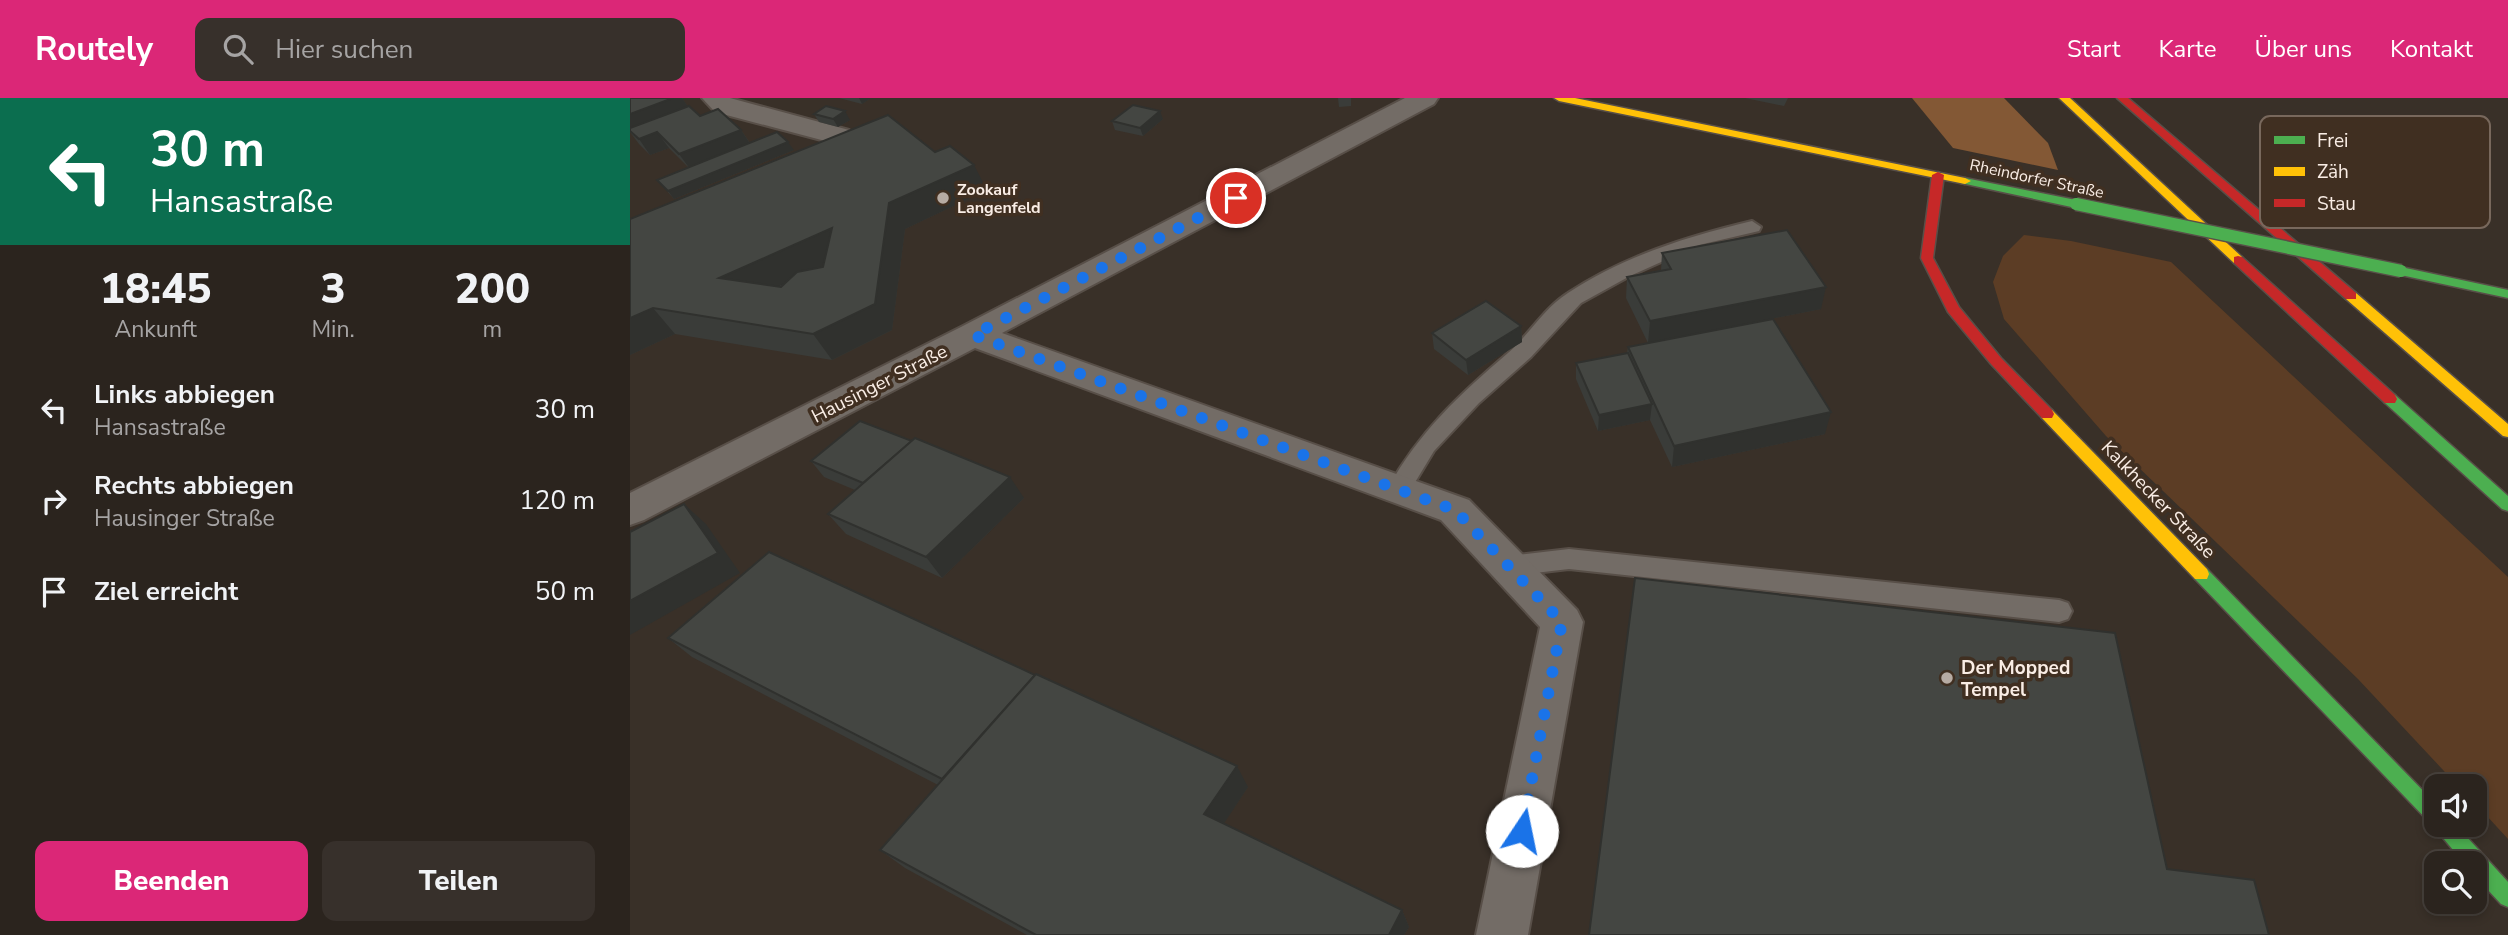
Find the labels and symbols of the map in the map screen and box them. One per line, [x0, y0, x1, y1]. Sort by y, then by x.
legend [2260, 116, 2490, 228]
text: Frei [2317, 128, 2348, 154]
street label: Rheindorfer Straße [1968, 154, 2106, 204]
text: Zäh [2317, 159, 2349, 185]
pin [1206, 168, 1266, 228]
place label: Zookauf Langenfeld [957, 179, 1041, 219]
marker: Zookauf Langenfeld [935, 190, 951, 206]
text: Stau [2317, 191, 2356, 217]
street label: Hausinger Straße [807, 338, 952, 429]
street label: Kalkhecker Straße [2095, 435, 2221, 564]
place label: Der Mopped Tempel [1961, 655, 2070, 703]
marker: Der Mopped Tempel [1939, 670, 1955, 686]
position arrow [1485, 794, 1559, 868]

